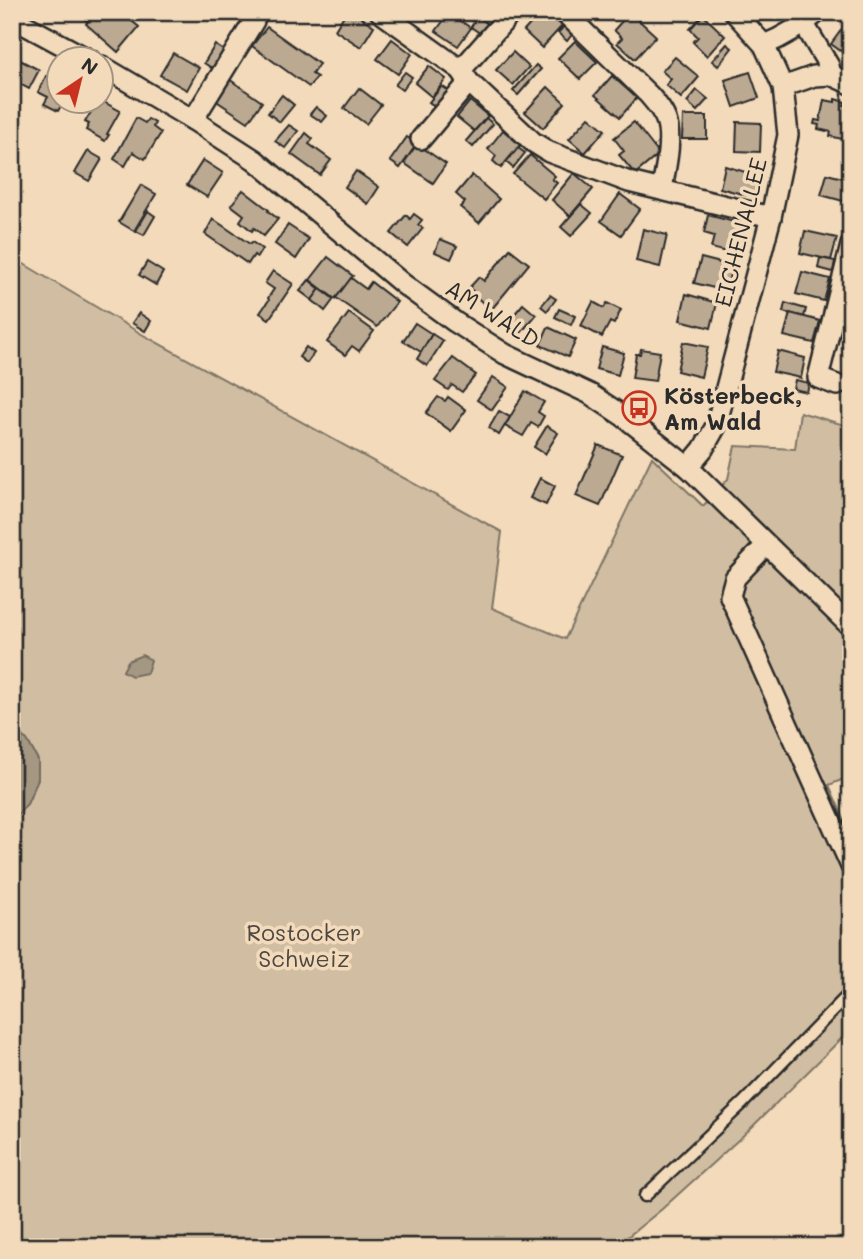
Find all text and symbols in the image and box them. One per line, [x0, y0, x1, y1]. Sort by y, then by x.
north arrow [46, 46, 116, 116]
text: N [77, 51, 103, 80]
street label: EICHENALLEE [707, 154, 773, 310]
street label: AM WALD [440, 272, 546, 354]
place label: Kösterbeck, Am Wald [664, 380, 802, 436]
bus stop icon: Kösterbeck, Am Wald [620, 389, 658, 427]
park label: Rostocker Schweiz [247, 917, 361, 973]

